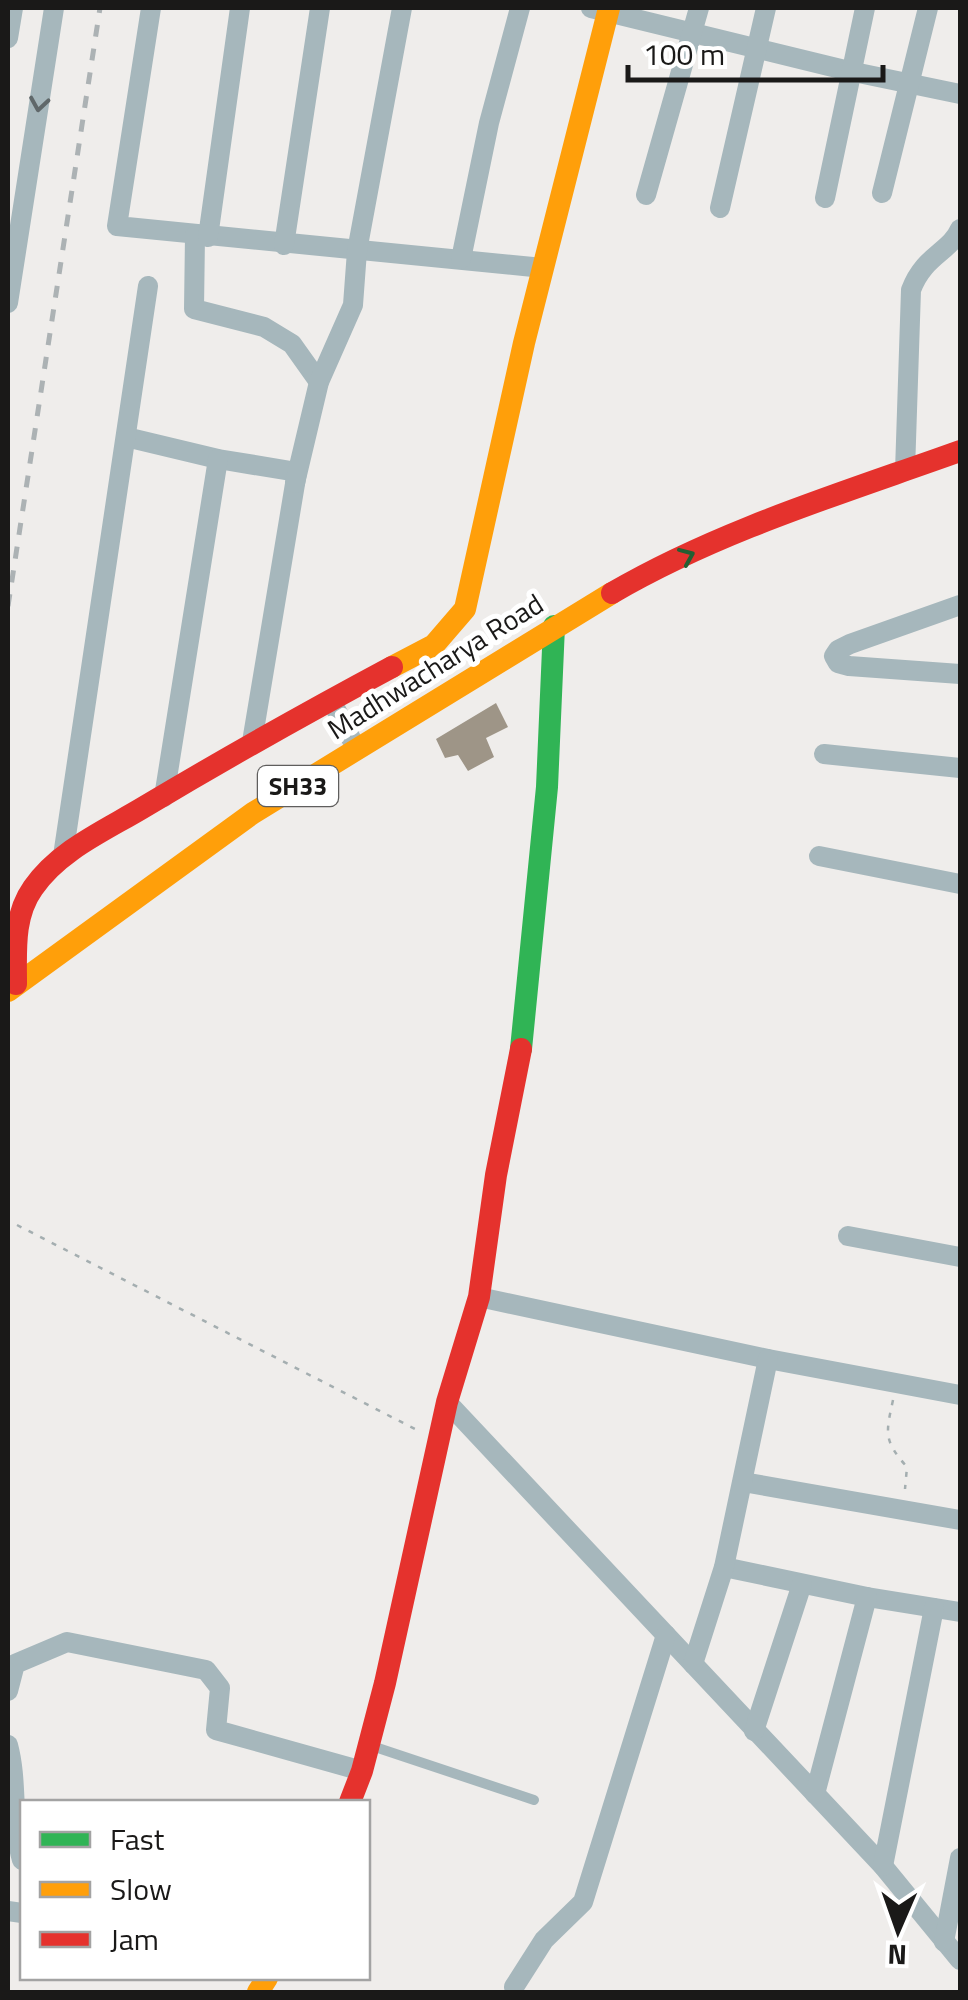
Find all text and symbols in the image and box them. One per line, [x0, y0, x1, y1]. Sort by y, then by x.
scale bar [628, 20, 883, 82]
text: 100 m [643, 31, 725, 77]
one-way arrow [29, 96, 50, 112]
one-way arrow [677, 548, 695, 568]
street label: Madhwacharya Road [319, 582, 551, 750]
road number: SH33 [258, 766, 338, 806]
legend [20, 1800, 370, 1980]
text: Fast [110, 1816, 165, 1862]
text: Slow [110, 1866, 172, 1912]
north arrow [848, 1880, 948, 1980]
text: Jam [110, 1916, 159, 1962]
text: N [887, 1934, 908, 1977]

